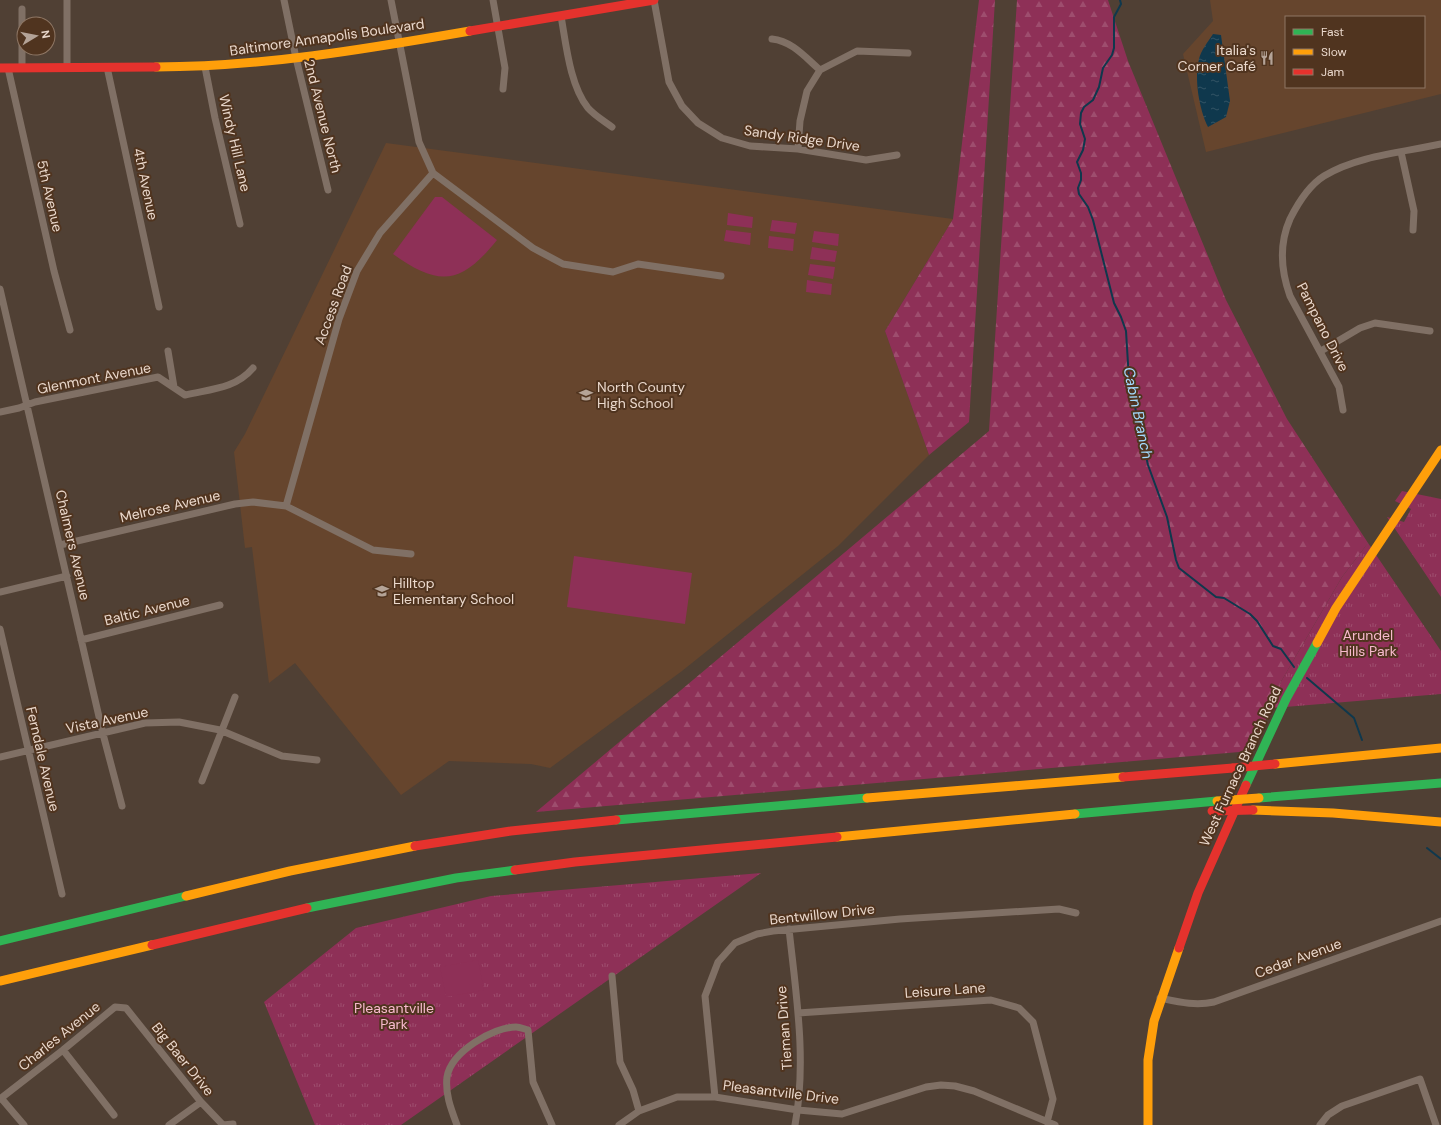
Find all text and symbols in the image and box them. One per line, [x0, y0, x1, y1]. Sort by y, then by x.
street label: Baltimore Annapolis Boulevard [228, 14, 426, 60]
north arrow [16, 16, 56, 56]
legend [1285, 16, 1425, 88]
text: Fast [1321, 24, 1344, 40]
text: N [38, 29, 53, 39]
place label: Italia's Corner Café [1178, 41, 1256, 75]
text: Slow [1321, 44, 1347, 60]
restaurant icon: Italia's Corner Café [1259, 50, 1275, 66]
street label: 2nd Avenue North [300, 57, 346, 175]
text: Jam [1321, 64, 1344, 80]
street label: Windy Hill Lane [215, 93, 255, 193]
street label: Sandy Ridge Drive [743, 121, 861, 155]
street label: 4th Avenue [130, 146, 162, 222]
street label: 5th Avenue [33, 158, 67, 234]
street label: Access Road [310, 263, 356, 347]
street label: Pampano Drive [1293, 279, 1353, 375]
street label: Glenmont Avenue [36, 358, 152, 398]
water label: Cabin Branch [1118, 365, 1158, 461]
place label: North County High School [597, 378, 685, 412]
school or university icon: North County High School [578, 387, 594, 403]
street label: Melrose Avenue [118, 486, 222, 526]
street label: Chalmers Avenue [52, 488, 94, 602]
place label: Hilltop Elementary School [393, 574, 514, 608]
school or university icon: Hilltop Elementary School [374, 583, 390, 599]
street label: Baltic Avenue [102, 591, 192, 629]
park label: Arundel Hills Park [1339, 626, 1397, 660]
street label: West Furnace Branch Road [1195, 683, 1285, 849]
street label: Vista Avenue [64, 702, 150, 738]
street label: Ferndale Avenue [22, 705, 64, 813]
street label: Bentwillow Drive [768, 900, 876, 928]
street label: Cedar Avenue [1252, 934, 1344, 982]
street label: Leisure Lane [904, 978, 986, 1002]
street label: Tieman Drive [772, 985, 796, 1071]
street label: Charles Avenue [14, 997, 104, 1075]
park label: Pleasantville Park [354, 999, 434, 1033]
street label: Big Baer Drive [148, 1019, 218, 1099]
street label: Pleasantville Drive [722, 1076, 840, 1108]

